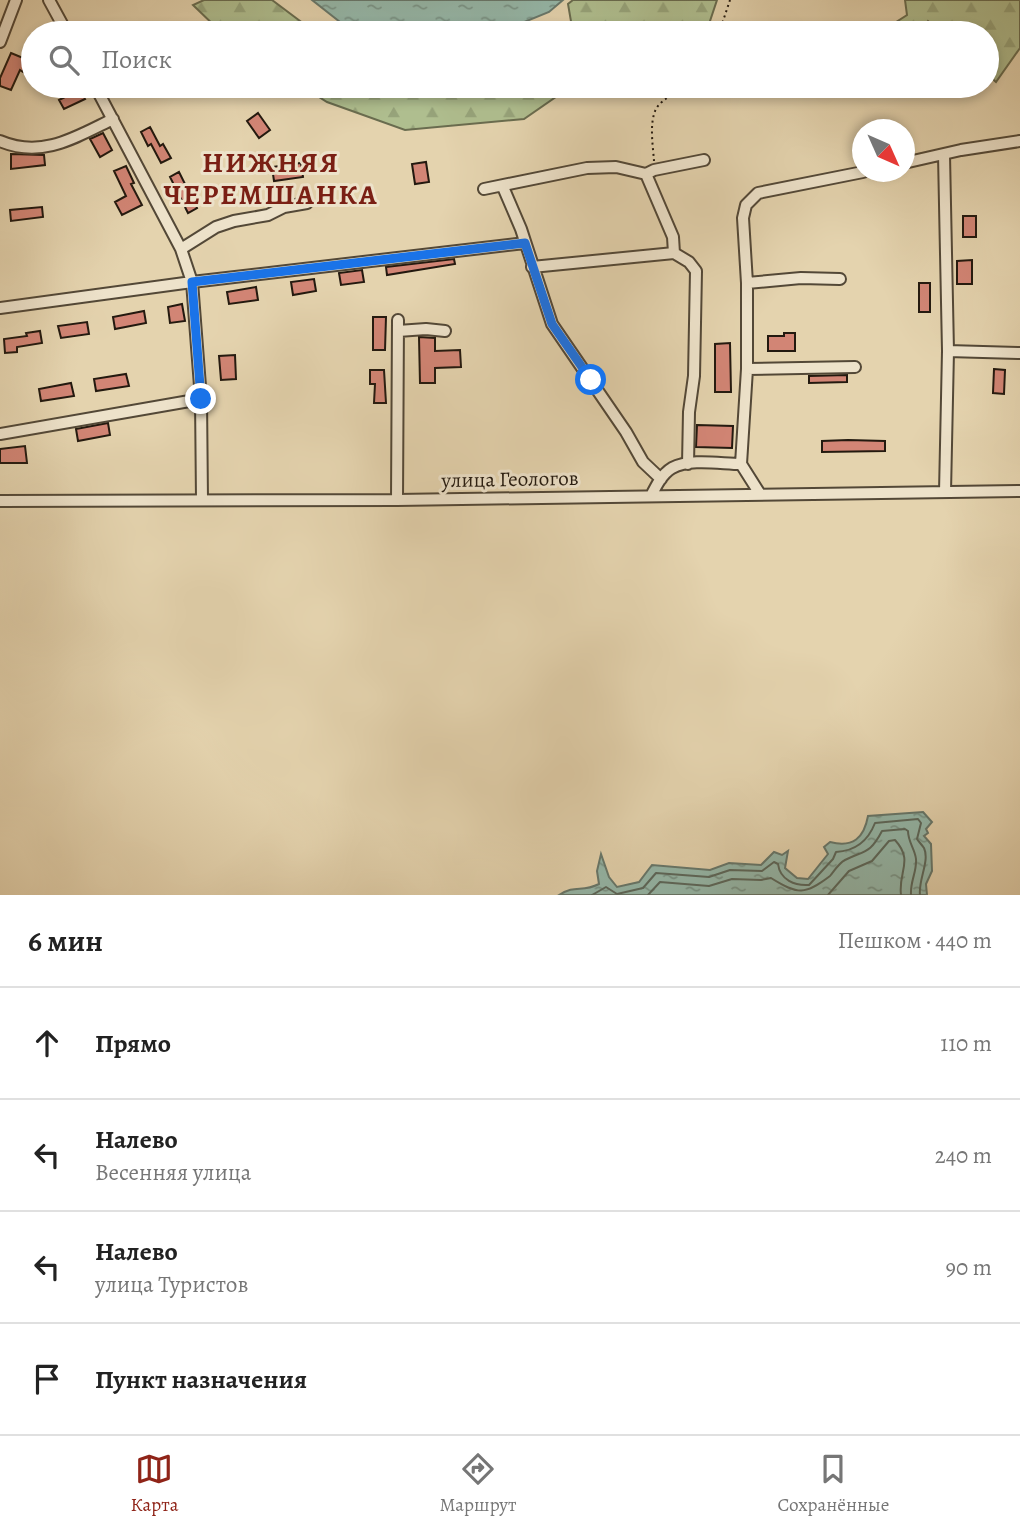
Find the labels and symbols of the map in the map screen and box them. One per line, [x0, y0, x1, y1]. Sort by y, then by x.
north arrow [852, 119, 915, 182]
district label: НИЖНЯЯ ЧЕРЕМШАНКА [163, 144, 379, 214]
route start [575, 364, 606, 395]
route end [185, 383, 216, 414]
street label: улица Геологов [440, 464, 579, 494]

